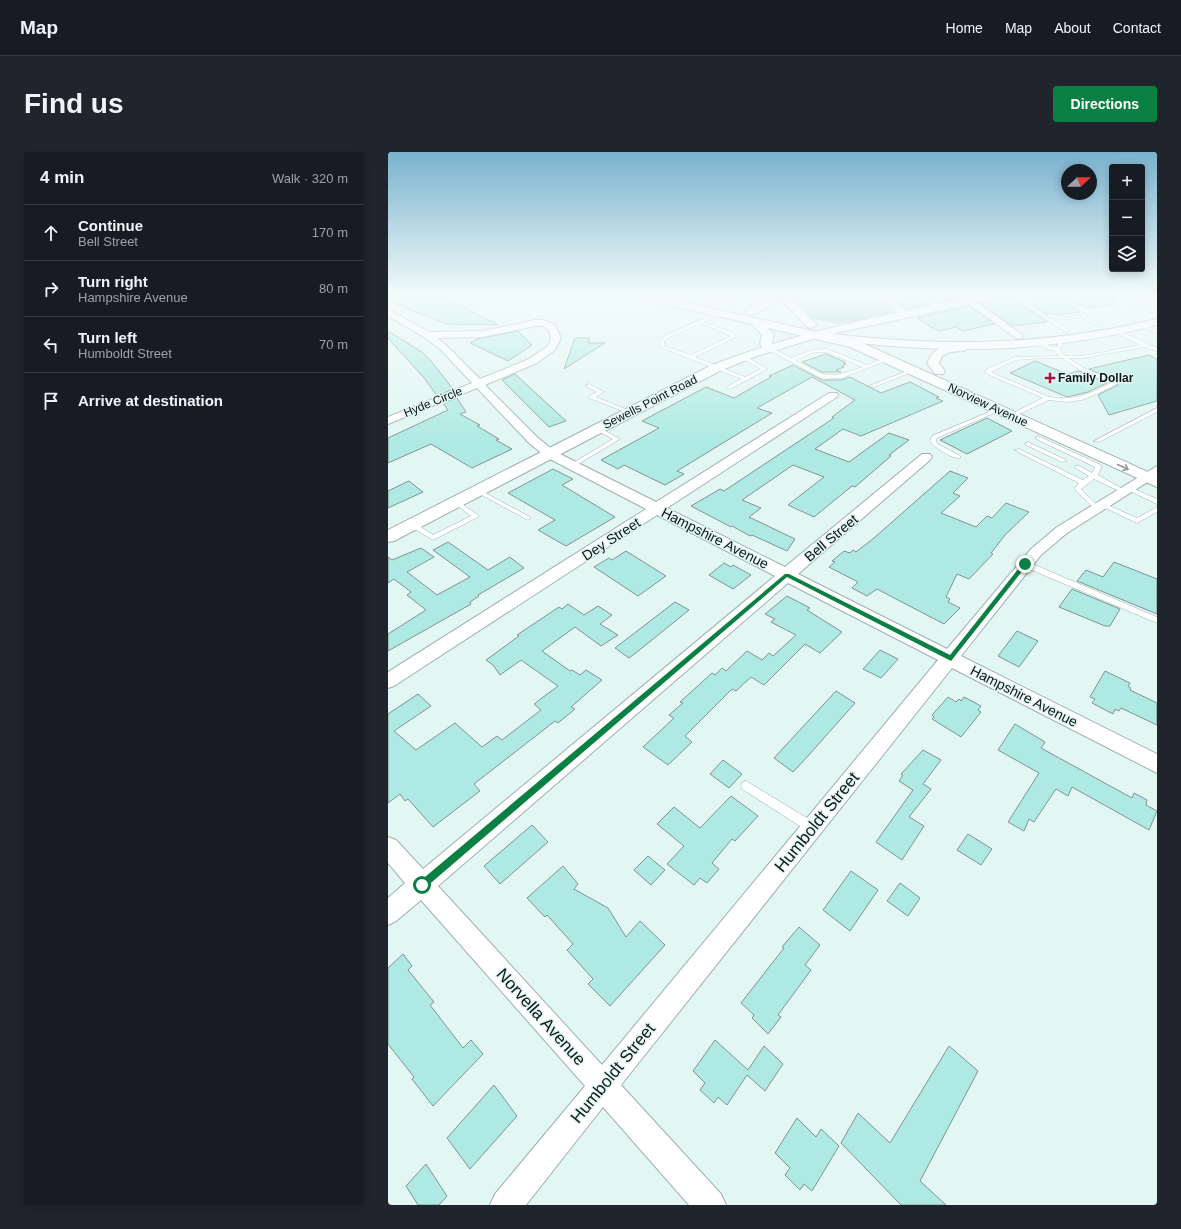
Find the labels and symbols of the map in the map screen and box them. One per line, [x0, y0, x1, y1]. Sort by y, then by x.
north arrow [1061, 164, 1097, 200]
place label: Family Dollar [1058, 371, 1134, 385]
street label: Sewells Point Road [600, 372, 700, 432]
marker: Family Dollar [1045, 373, 1055, 383]
street label: Norview Avenue [946, 380, 1030, 430]
street label: Hyde Circle [402, 384, 465, 420]
one-way arrow [1116, 464, 1128, 471]
street label: Hampshire Avenue [659, 504, 771, 572]
street label: Bell Street [801, 511, 861, 565]
street label: Dey Street [579, 514, 643, 564]
route end [1016, 555, 1034, 573]
street label: Hampshire Avenue [968, 662, 1080, 730]
street label: Humboldt Street [771, 768, 863, 876]
route start [413, 876, 431, 894]
street label: Norvella Avenue [493, 965, 589, 1069]
street label: Humboldt Street [567, 1019, 659, 1127]

